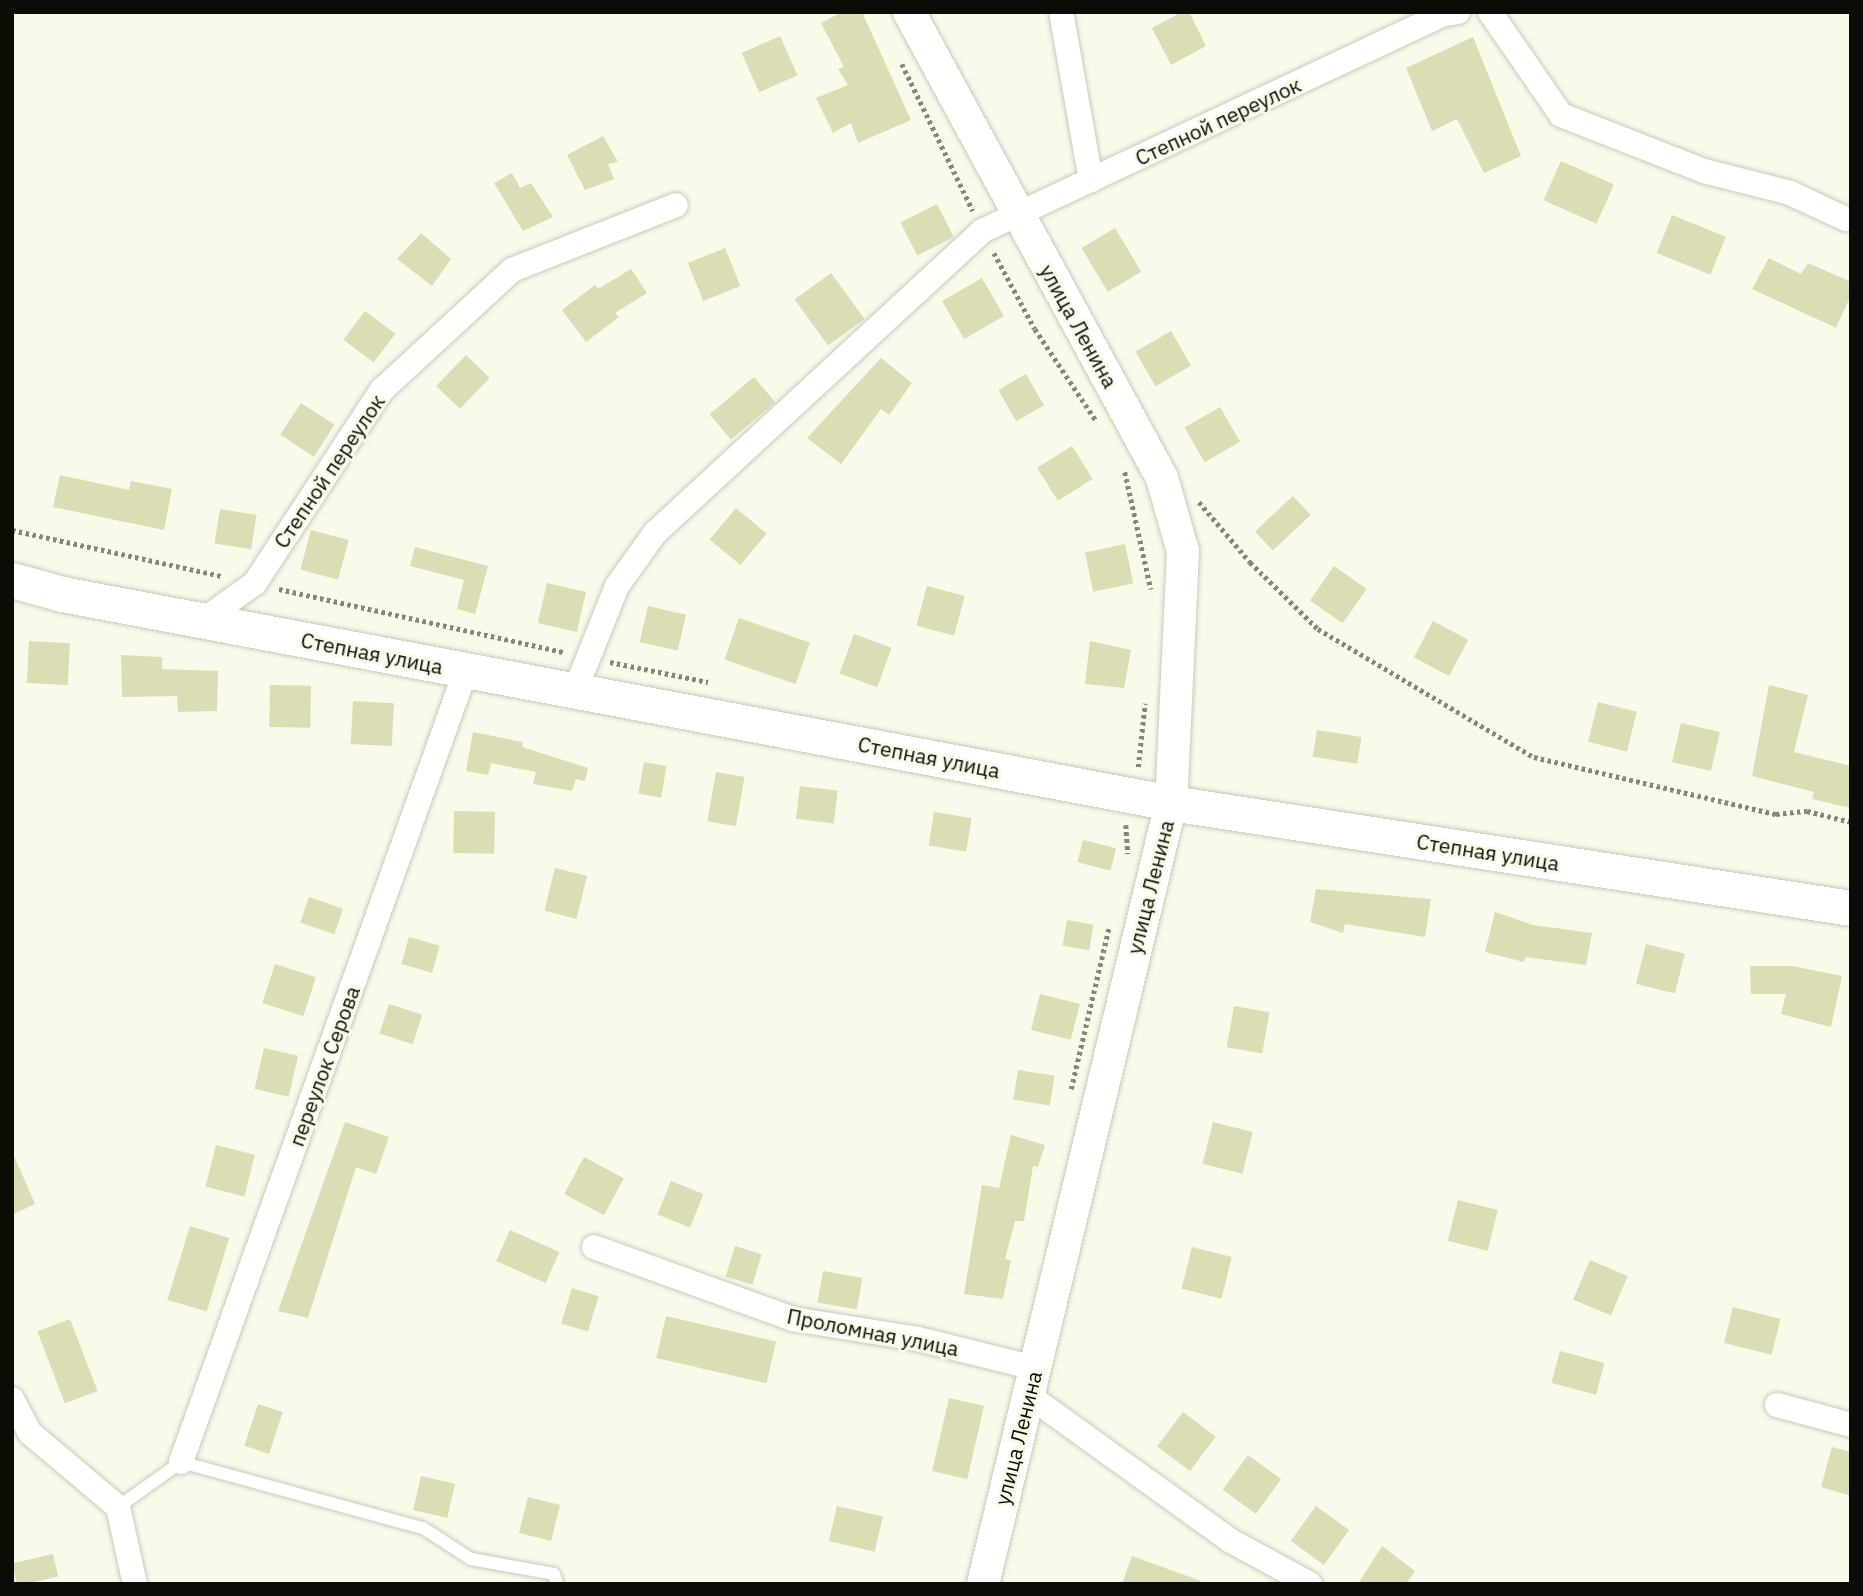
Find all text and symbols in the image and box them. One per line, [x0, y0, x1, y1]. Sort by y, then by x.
street label: Степной переулок [1131, 72, 1305, 170]
street label: улица Ленина [1035, 260, 1123, 392]
street label: Степной переулок [268, 389, 390, 553]
street label: Степная улица [299, 627, 445, 679]
street label: Степная улица [856, 731, 1002, 783]
street label: улица Ленина [1121, 817, 1179, 957]
street label: Степная улица [1415, 828, 1561, 876]
street label: переулок Серова [283, 982, 365, 1150]
street label: Проломная улица [785, 1303, 961, 1361]
street label: улица Ленина [989, 1368, 1047, 1508]

